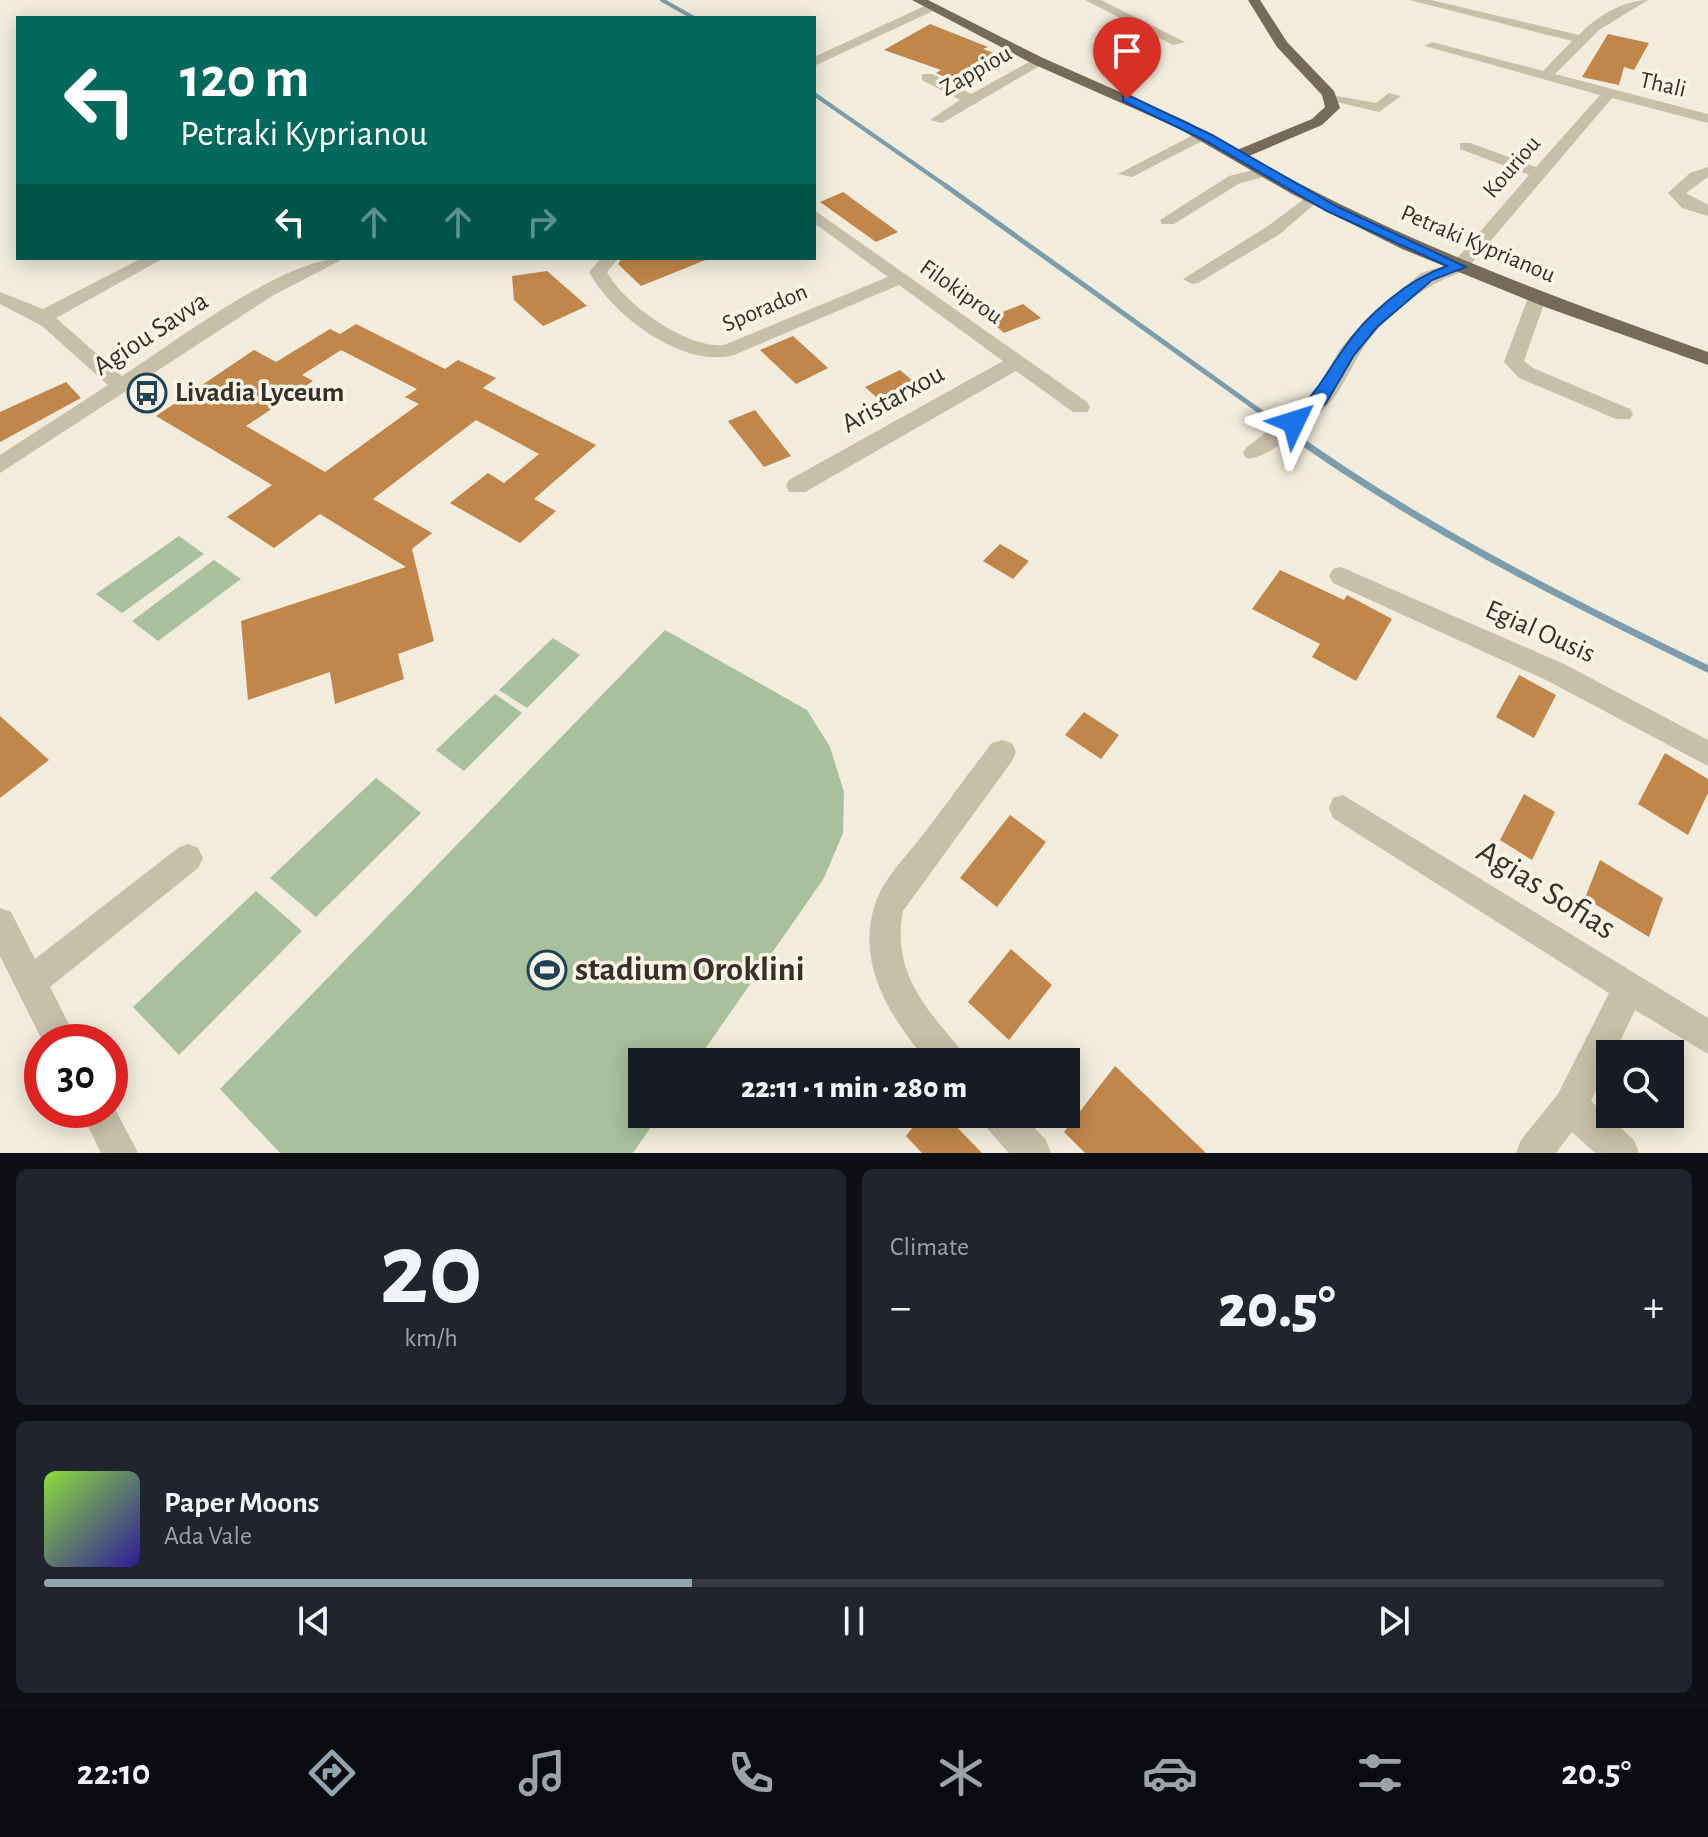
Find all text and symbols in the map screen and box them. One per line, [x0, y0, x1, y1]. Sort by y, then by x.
pin [1093, 17, 1161, 99]
icon: arrive [1105, 29, 1149, 73]
street label: Zappiou [936, 41, 1016, 101]
icon: left [48, 48, 152, 152]
text: 120 m [180, 51, 309, 107]
street label: Thali [1637, 68, 1689, 102]
text: Petraki Kyprianou [180, 116, 428, 152]
street label: Kouriou [1479, 131, 1545, 203]
icon: left [268, 200, 312, 244]
icon: ahead [352, 200, 396, 244]
icon: ahead [436, 200, 480, 244]
icon: right [520, 200, 564, 244]
street label: Petraki Kyprianou [1397, 201, 1559, 287]
street label: Filokiprou [915, 255, 1007, 329]
street label: Sporadon [719, 279, 811, 337]
street label: Agiou Savva [89, 287, 213, 381]
street label: Aristarxou [837, 359, 949, 439]
bus stop icon: Livadia Lyceum [126, 372, 168, 414]
place label: Livadia Lyceum [175, 379, 344, 407]
position arrow [1252, 380, 1336, 464]
street label: Egial Ousis [1481, 595, 1599, 669]
street label: Agias Sofias [1470, 834, 1622, 946]
sports icon: stadium Oroklini [526, 949, 568, 991]
place label: stadium Oroklini [575, 953, 805, 987]
speed limit sign: 30 [24, 1024, 128, 1128]
map controls [1596, 1040, 1684, 1128]
button: search [1596, 1040, 1684, 1128]
text: 22:11 · 1 min · 280 m [741, 1073, 967, 1103]
text: 20 [379, 1219, 483, 1323]
text: Climate [890, 1234, 969, 1260]
text: 20.5° [1218, 1278, 1336, 1338]
text: − [890, 1286, 911, 1330]
text: + [1643, 1286, 1664, 1330]
text: km/h [404, 1325, 458, 1351]
text: Paper Moons [164, 1488, 319, 1518]
text: Ada Vale [164, 1523, 252, 1549]
icon: previous [292, 1599, 336, 1643]
icon: pause [832, 1599, 876, 1643]
icon: next [1372, 1599, 1416, 1643]
icon: directions [304, 1745, 360, 1801]
icon: music [514, 1745, 570, 1801]
icon: phone [723, 1745, 779, 1801]
icon: climate [933, 1745, 989, 1801]
icon: car [1142, 1745, 1198, 1801]
icon: filters [1352, 1745, 1408, 1801]
text: 22:10 [77, 1755, 151, 1791]
text: 20.5° [1561, 1755, 1631, 1791]

